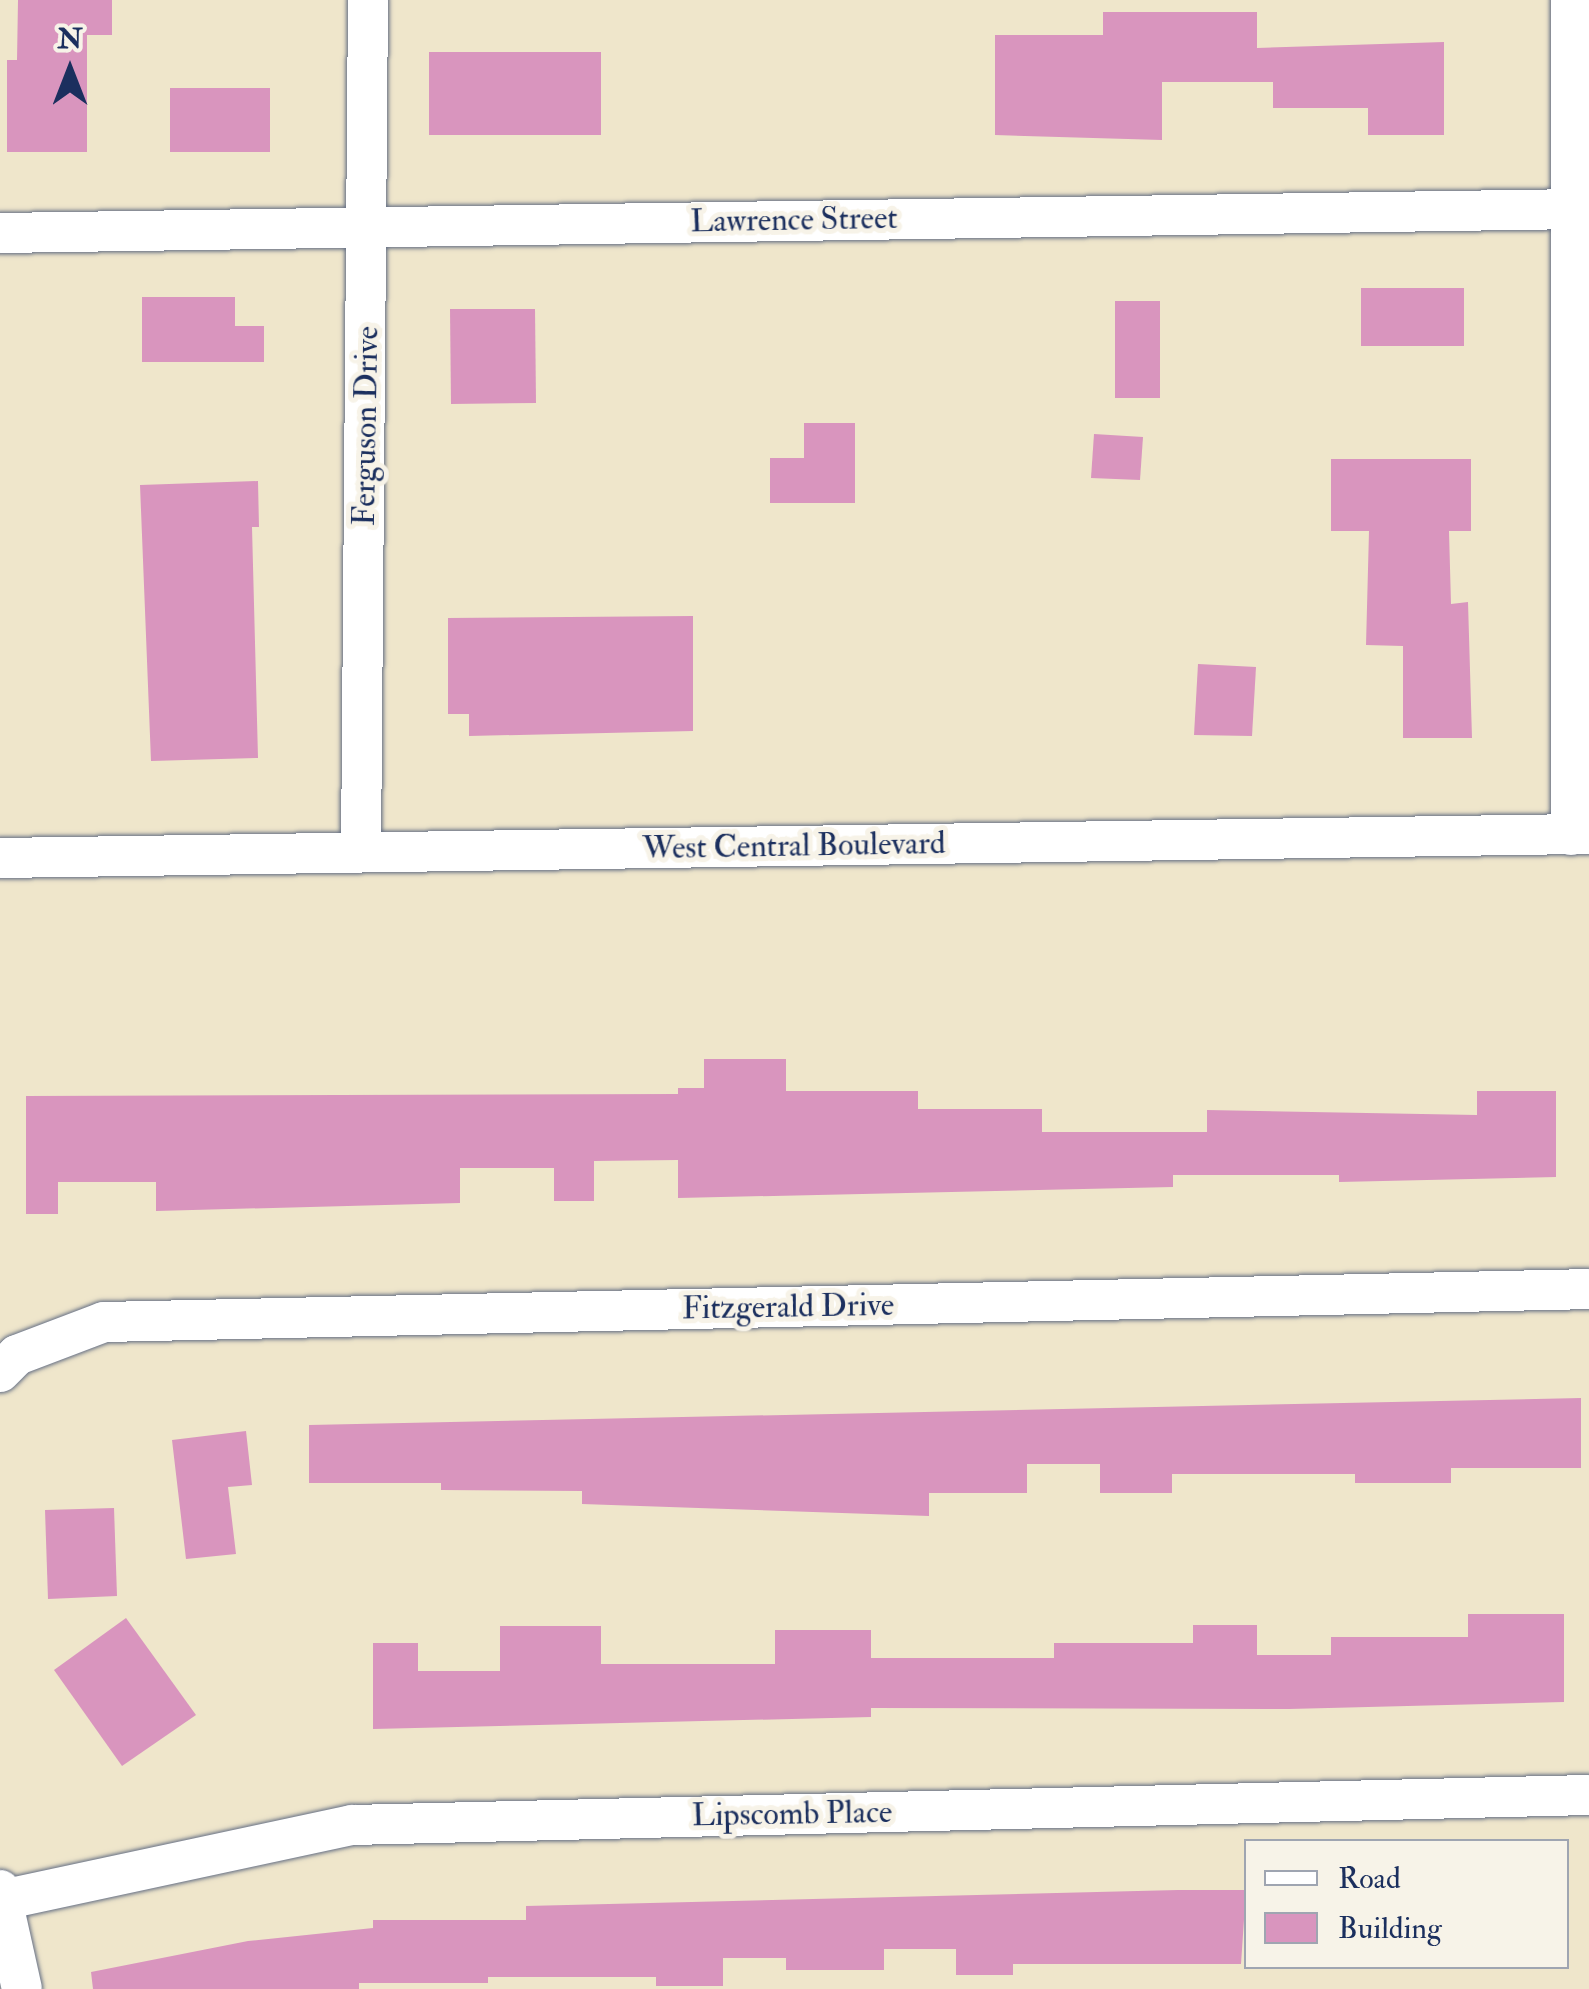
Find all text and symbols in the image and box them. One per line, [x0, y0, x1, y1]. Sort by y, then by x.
north arrow [20, 20, 120, 120]
text: N [57, 22, 83, 57]
street label: Lawrence Street [690, 199, 898, 241]
street label: Ferguson Drive [345, 326, 387, 526]
street label: West Central Boulevard [642, 824, 946, 868]
street label: Fitzgerald Drive [682, 1286, 894, 1328]
street label: Lipscomb Place [691, 1793, 893, 1835]
legend [1244, 1839, 1569, 1969]
text: Road [1338, 1860, 1401, 1897]
text: Building [1338, 1910, 1442, 1947]

